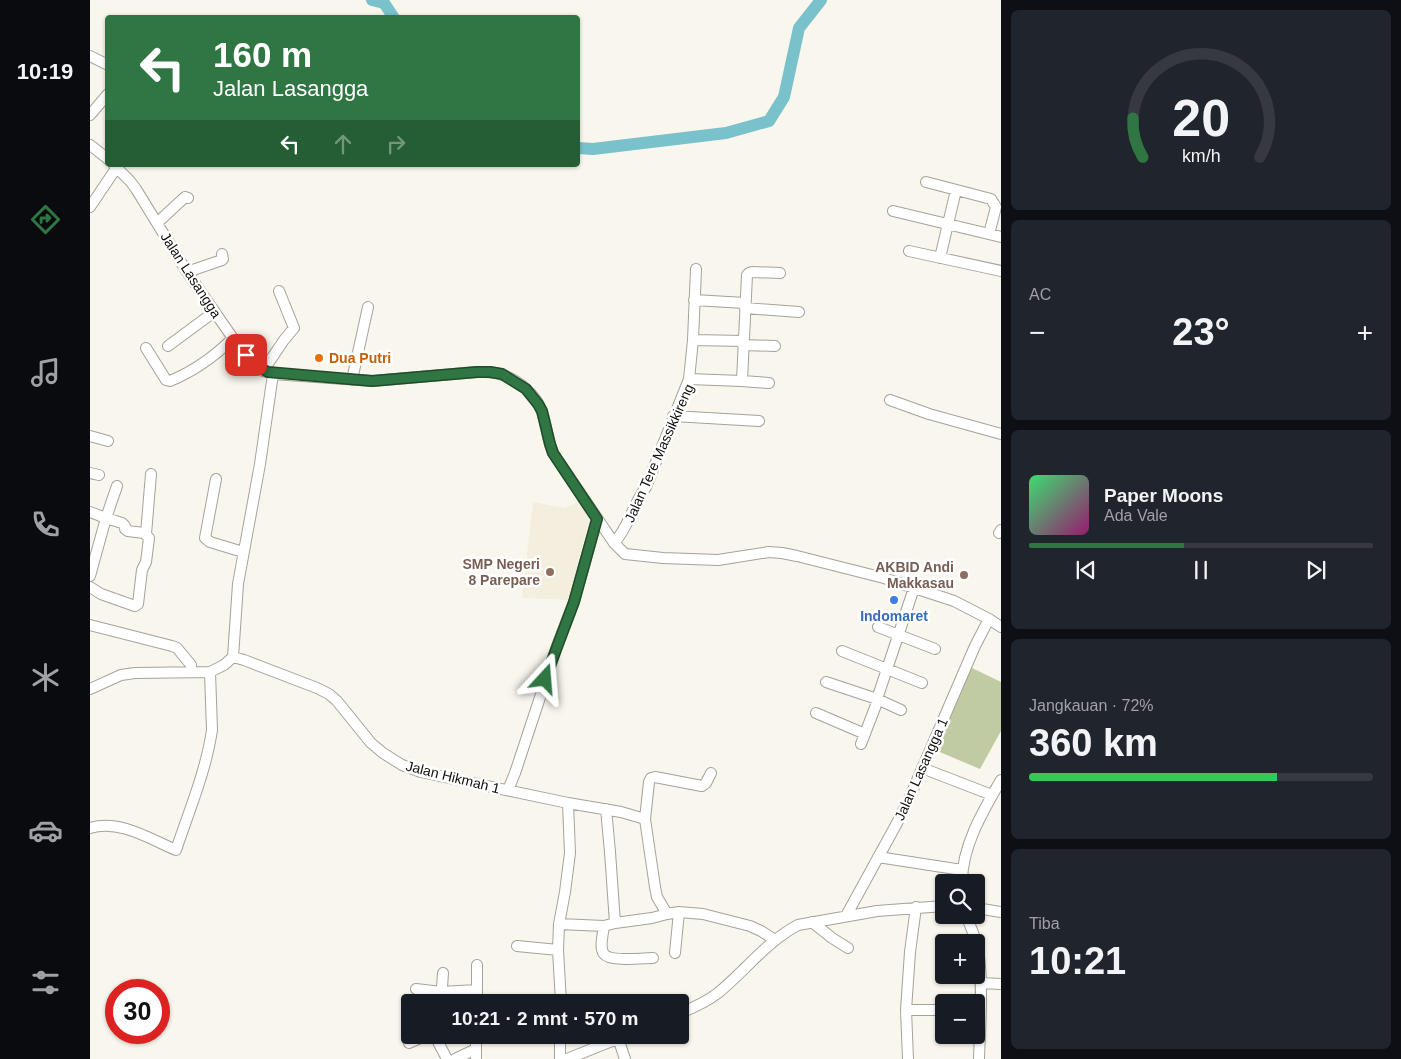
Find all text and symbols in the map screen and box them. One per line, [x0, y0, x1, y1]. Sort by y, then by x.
icon: left [130, 35, 195, 100]
text: 160 m [213, 35, 312, 74]
text: 10:19 [17, 59, 73, 84]
text: Jalan Lasangga [213, 76, 368, 101]
text: 20 [1172, 89, 1230, 147]
icon: left [276, 130, 304, 158]
icon: ahead [329, 130, 357, 158]
icon: right [382, 130, 410, 158]
text: km/h [1182, 146, 1220, 166]
icon: directions [28, 202, 63, 237]
street label: Jalan Lasangga [157, 229, 225, 321]
text: AC [1029, 286, 1051, 303]
text: 23° [1172, 311, 1230, 353]
text: − [1029, 317, 1045, 348]
text: + [1357, 317, 1373, 348]
pin [225, 334, 267, 376]
icon: arrive [232, 341, 260, 369]
place label: Dua Putri [329, 350, 391, 366]
marker: Dua Putri [313, 352, 325, 364]
icon: music [28, 355, 63, 390]
street label: Jalan Tere Massikkireng [621, 381, 697, 525]
text: Paper Moons [1104, 485, 1223, 506]
icon: phone [28, 507, 63, 542]
text: Ada Vale [1104, 507, 1168, 524]
place label: SMP Negeri 8 Parepare [462, 556, 540, 588]
icon: previous [1072, 556, 1100, 584]
icon: pause [1187, 556, 1215, 584]
icon: next [1302, 556, 1330, 584]
place label: AKBID Andi Makkasau [875, 559, 954, 591]
marker: SMP Negeri 8 Parepare [544, 566, 556, 578]
marker: AKBID Andi Makkasau [958, 569, 970, 581]
marker: Indomaret [888, 594, 900, 606]
place label: Indomaret [860, 608, 928, 624]
position arrow [518, 652, 570, 704]
icon: climate [28, 660, 63, 695]
text: Jangkauan · 72% [1029, 697, 1154, 714]
street label: Jalan Lasangga 1 [891, 715, 951, 823]
text: 360 km [1029, 722, 1158, 764]
street label: Jalan Hikmah 1 [404, 758, 502, 796]
icon: car [28, 813, 63, 848]
map controls [935, 874, 985, 1044]
button: search [935, 874, 985, 924]
text: Tiba [1029, 915, 1060, 932]
button: + [935, 934, 985, 984]
text: 10:21 [1029, 940, 1126, 982]
icon: filters [28, 965, 63, 1000]
speed limit sign: 30 [105, 979, 170, 1044]
button: − [935, 994, 985, 1044]
text: 10:21 · 2 mnt · 570 m [452, 1008, 638, 1029]

